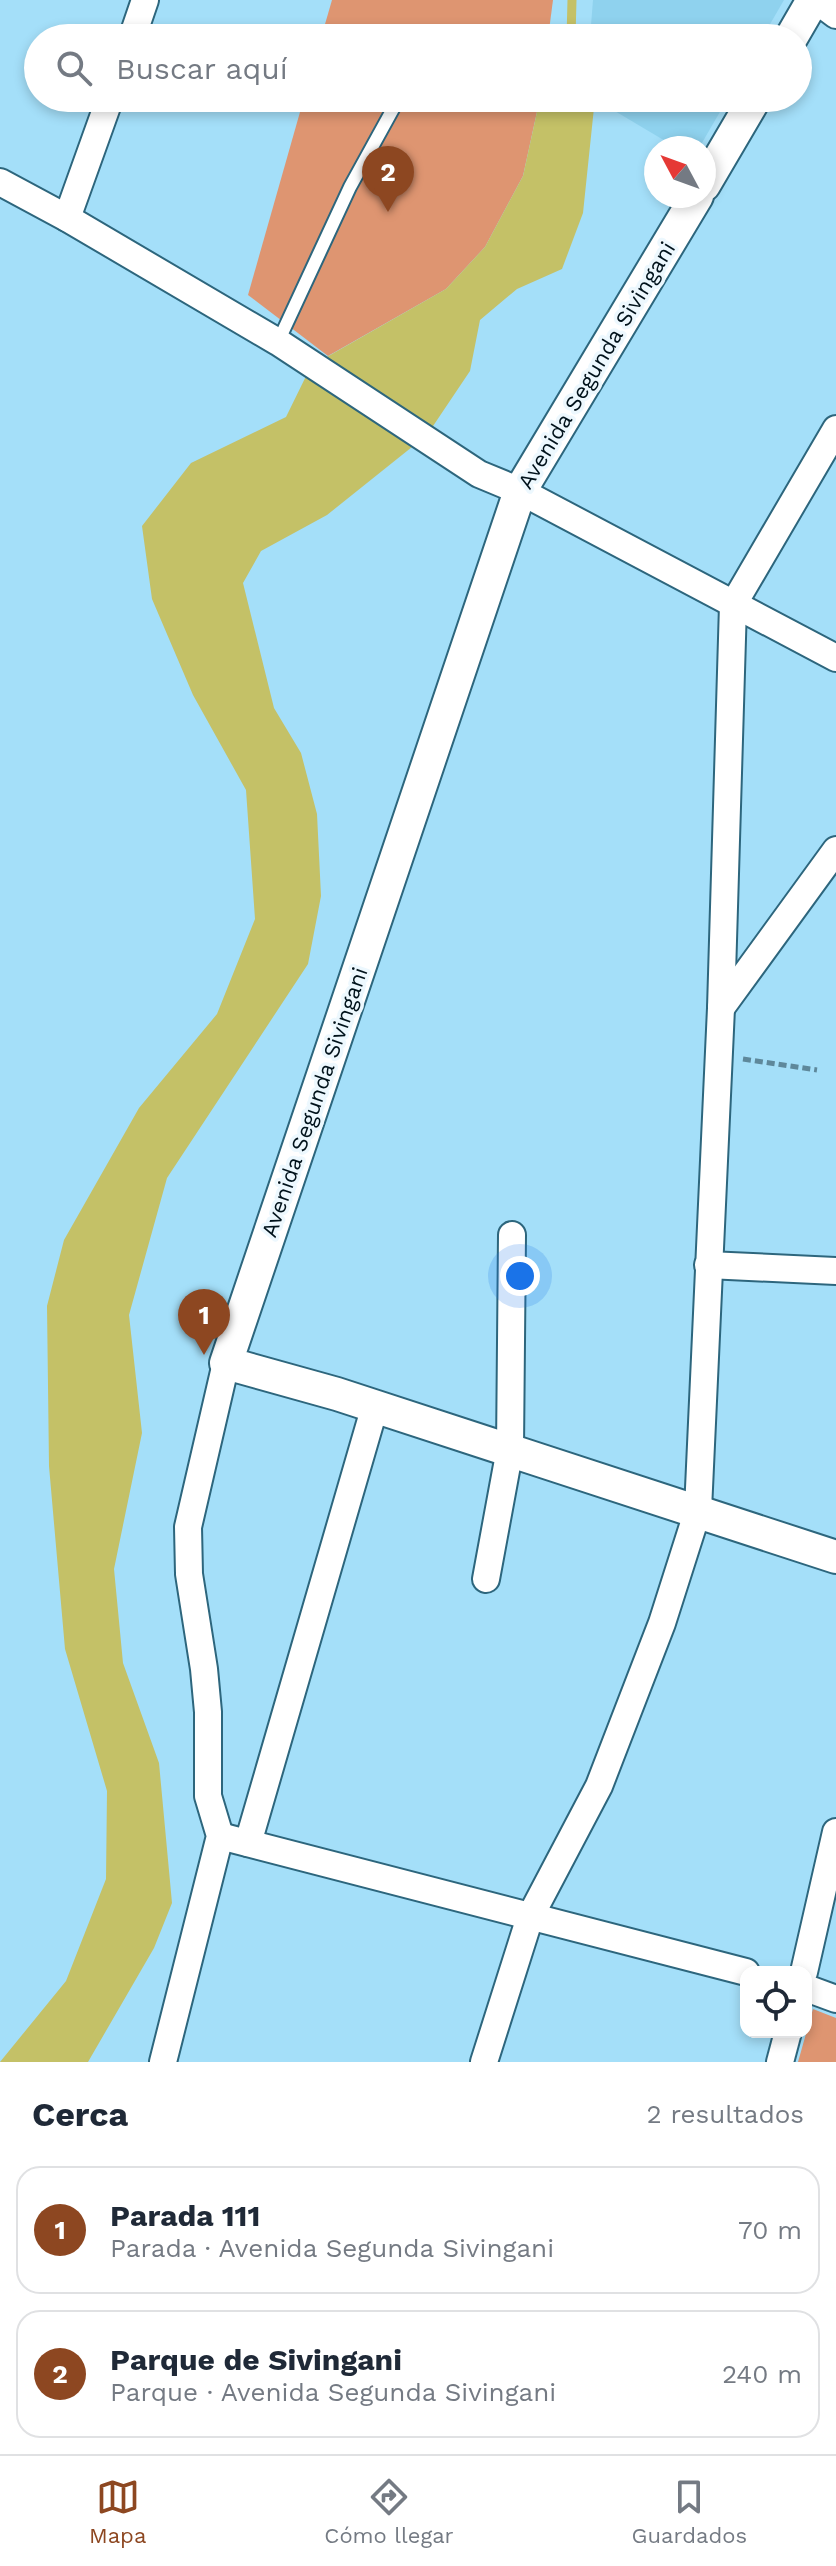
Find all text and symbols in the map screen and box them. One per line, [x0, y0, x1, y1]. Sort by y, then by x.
search box [24, 24, 812, 112]
icon: search [52, 46, 96, 90]
text: Buscar aquí [116, 51, 288, 86]
north arrow [644, 136, 716, 208]
pin: 2 [362, 146, 414, 212]
street label: Avenida Segunda Sivingani [513, 237, 680, 493]
street label: Avenida Segunda Sivingani [256, 964, 373, 1240]
your location [500, 1256, 540, 1296]
pin: 1 [178, 1289, 230, 1355]
map controls [740, 1966, 812, 2038]
button: locate [740, 1966, 812, 2038]
text: Cerca [32, 2094, 128, 2134]
text: 2 resultados [646, 2099, 804, 2129]
text: Parada 111 [110, 2198, 260, 2233]
text: 1 [54, 2215, 66, 2245]
text: 70 m [738, 2215, 802, 2245]
text: Parada · Avenida Segunda Sivingani [110, 2233, 554, 2263]
text: Parque de Sivingani [110, 2342, 402, 2377]
text: 2 [52, 2359, 68, 2389]
text: 240 m [722, 2359, 802, 2389]
text: Parque · Avenida Segunda Sivingani [110, 2377, 556, 2407]
tab: Mapa [89, 2475, 146, 2548]
tab: Cómo llegar [324, 2475, 454, 2548]
tab: Guardados [632, 2475, 747, 2548]

